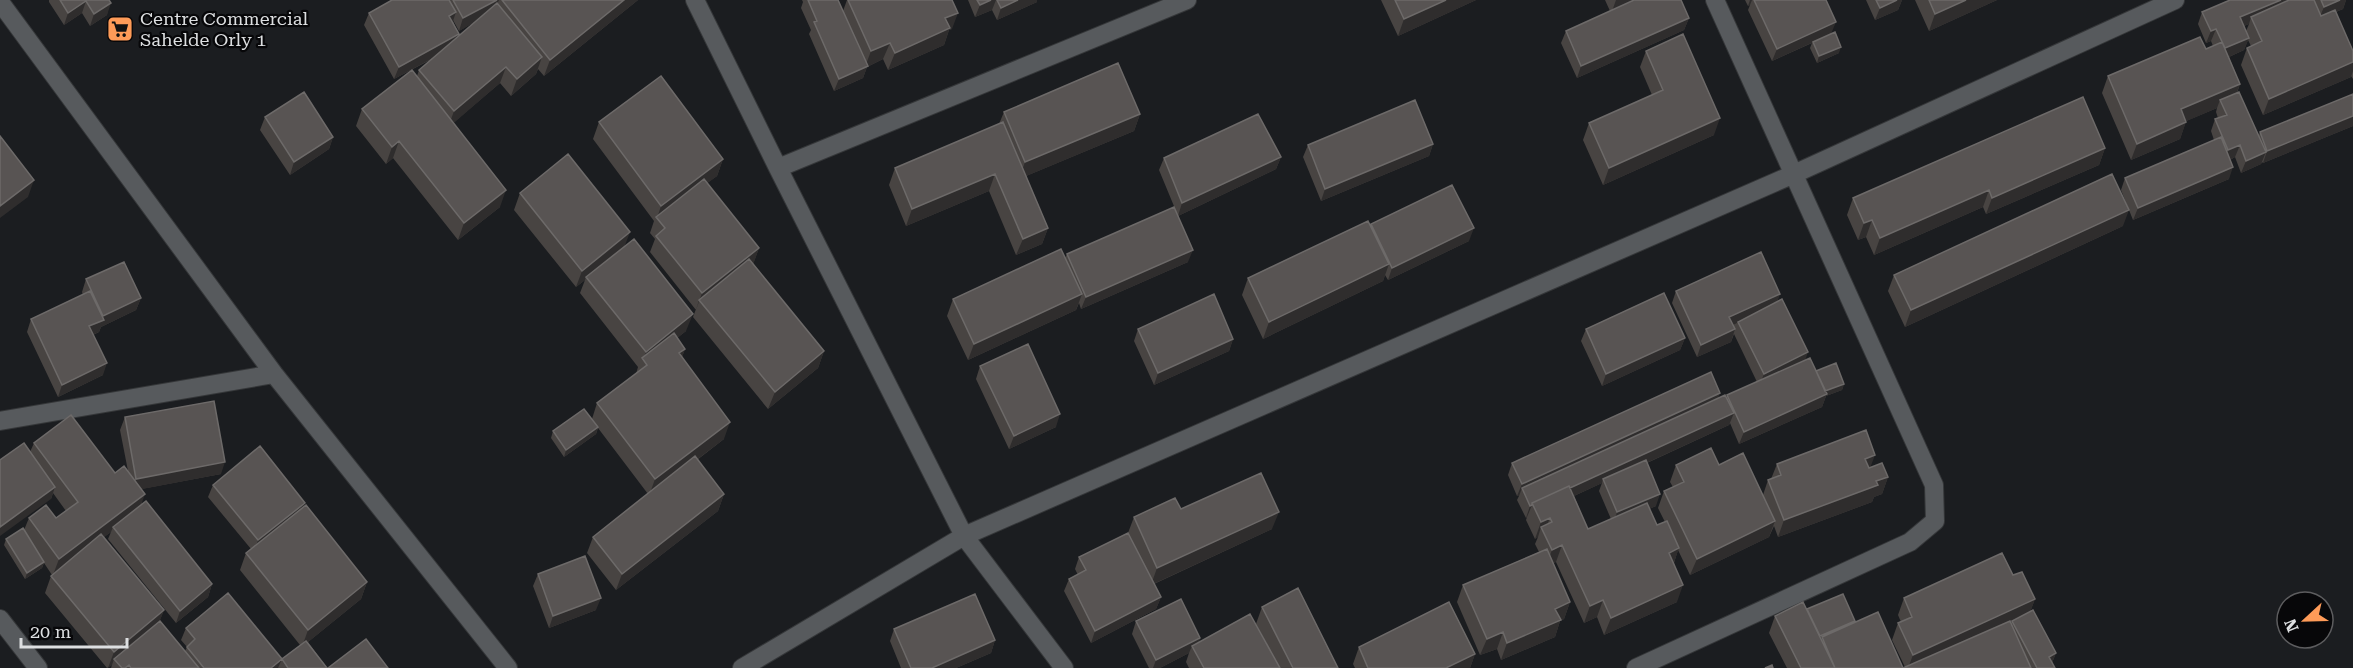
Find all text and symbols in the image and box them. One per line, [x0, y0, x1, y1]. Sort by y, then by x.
place label: Centre Commercial Sahelde Orly 1 [140, 8, 308, 50]
supermarket icon: Centre Commercial Sahelde Orly 1 [105, 14, 135, 44]
north arrow [2275, 590, 2335, 650]
scale bar [21, 611, 128, 649]
text: N [2280, 616, 2303, 635]
text: 20 m [30, 621, 71, 642]

